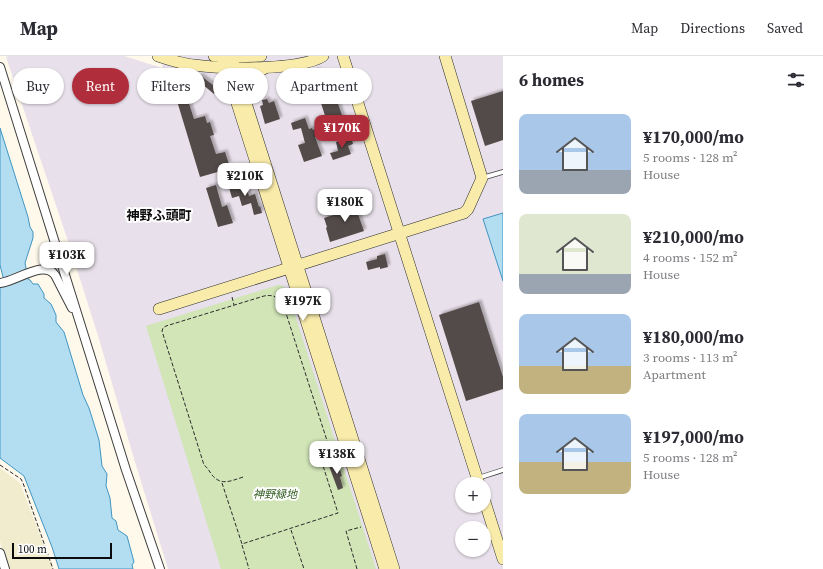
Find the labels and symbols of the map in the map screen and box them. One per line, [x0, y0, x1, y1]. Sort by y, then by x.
pin: ¥170K [314, 115, 370, 149]
pin: ¥210K [217, 163, 273, 197]
pin: ¥180K [317, 189, 373, 223]
district label: 神野ふ頭町 [126, 207, 192, 224]
pin: ¥103K [39, 242, 95, 276]
pin: ¥197K [275, 288, 331, 322]
pin: ¥138K [309, 441, 365, 475]
park label: 神野緑地 [253, 487, 298, 502]
scale bar [12, 541, 112, 560]

